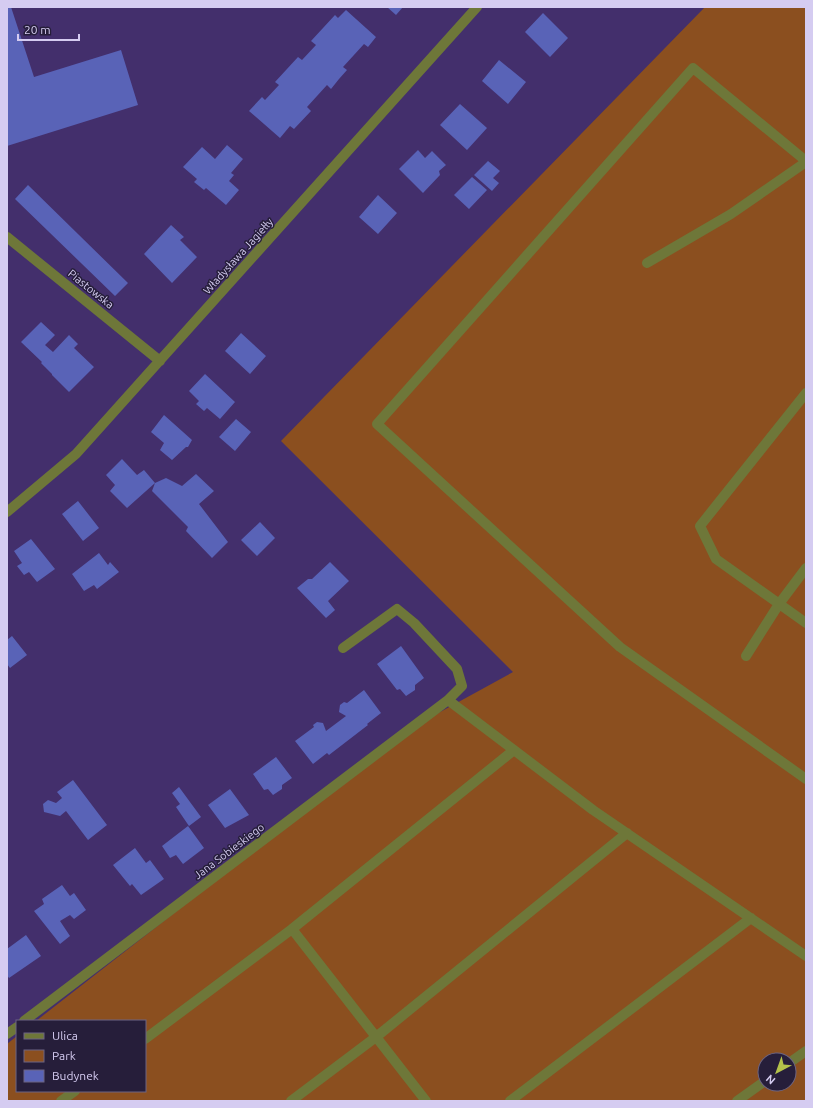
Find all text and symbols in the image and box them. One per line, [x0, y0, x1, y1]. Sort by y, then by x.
scale bar [18, 16, 79, 42]
text: 20 m [24, 23, 51, 36]
street label: Władysława Jagiełły [201, 215, 276, 296]
street label: Piastowska [66, 267, 116, 311]
street label: Jana Sobieskiego [192, 821, 266, 881]
legend [16, 1020, 146, 1092]
text: Ulica [52, 1029, 78, 1042]
text: Park [52, 1049, 76, 1062]
north arrow [757, 1052, 797, 1092]
text: Budynek [52, 1069, 99, 1082]
text: N [763, 1072, 777, 1087]

